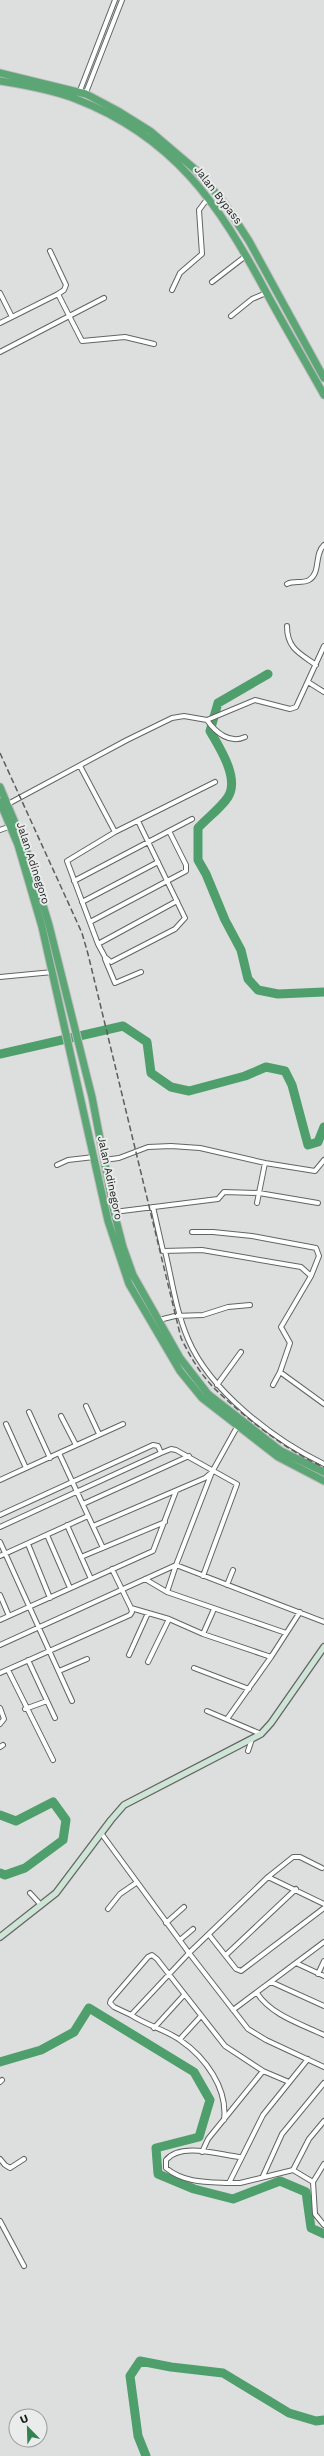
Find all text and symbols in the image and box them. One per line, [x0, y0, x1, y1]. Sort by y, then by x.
street label: Jalan Bypass [191, 163, 245, 227]
street label: Jalan Adinegoro [14, 820, 52, 906]
street label: Jalan Adinegoro [95, 1135, 125, 1221]
north arrow [8, 2408, 48, 2448]
text: U [18, 2412, 31, 2427]

